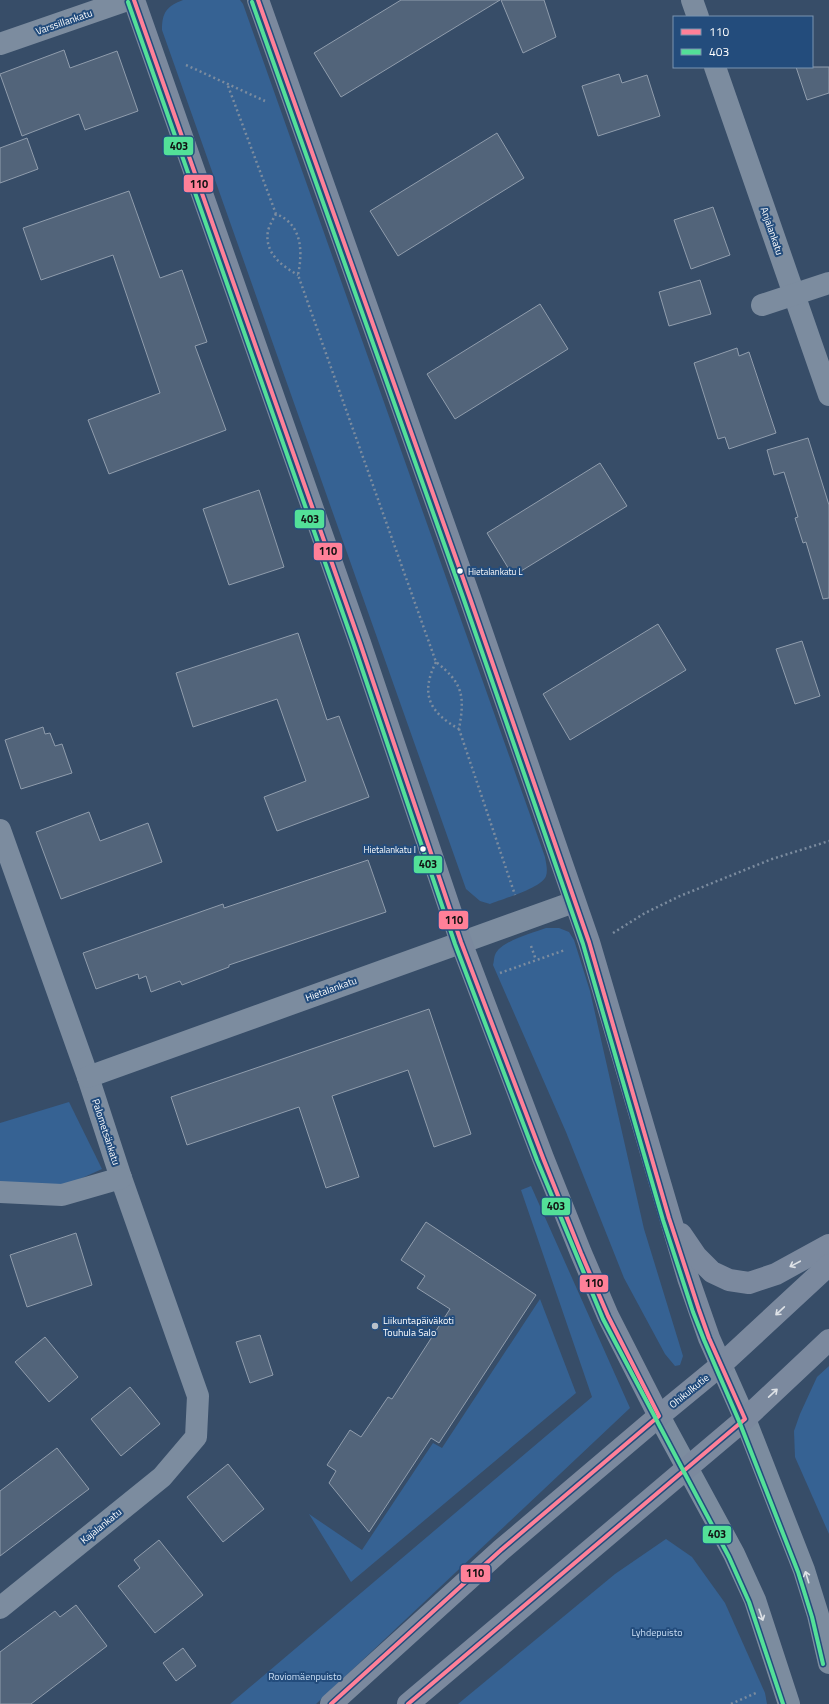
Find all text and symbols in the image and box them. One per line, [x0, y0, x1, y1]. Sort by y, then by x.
street label: Varssillankatu [34, 5, 94, 39]
legend [673, 16, 813, 68]
text: 110 [709, 22, 729, 41]
text: 403 [709, 42, 729, 61]
line badge: 403 [163, 136, 194, 156]
text: 403 [170, 138, 188, 154]
line badge: 110 [183, 174, 214, 193]
text: 110 [190, 176, 208, 192]
street label: Anjalankatu [757, 205, 787, 257]
line badge: 403 [294, 509, 325, 529]
text: 403 [301, 511, 319, 527]
line badge: 110 [313, 542, 343, 561]
text: 110 [319, 543, 337, 559]
place label: Hietalankatu L [468, 565, 523, 578]
marker: Hietalankatu L [455, 566, 465, 576]
place label: Hietalankatu I [363, 843, 416, 856]
marker: Hietalankatu I [418, 844, 428, 854]
line badge: 403 [413, 855, 443, 874]
text: 403 [419, 856, 437, 872]
line badge: 110 [438, 910, 469, 930]
text: 110 [445, 912, 463, 928]
street label: Hietalankatu [303, 973, 359, 1005]
street label: Palometsänkatu [88, 1097, 124, 1167]
line badge: 403 [541, 1197, 571, 1216]
text: 403 [547, 1198, 565, 1214]
one-way arrow [789, 1261, 801, 1268]
line badge: 110 [579, 1274, 609, 1293]
text: 110 [585, 1275, 603, 1291]
one-way arrow [775, 1306, 785, 1316]
place label: Liikuntapäiväkoti Touhula Salo [383, 1313, 454, 1340]
marker: Liikuntapäiväkoti Touhula Salo [370, 1321, 380, 1331]
street label: Ohikulkutie [666, 1370, 712, 1412]
one-way arrow [768, 1388, 778, 1398]
street label: Kajalankatu [77, 1505, 125, 1547]
line badge: 403 [702, 1525, 732, 1544]
text: 403 [708, 1526, 726, 1542]
line badge: 110 [460, 1564, 491, 1583]
text: 110 [466, 1565, 484, 1581]
one-way arrow [803, 1571, 810, 1584]
one-way arrow [757, 1609, 765, 1621]
park label: Lyhdepuisto [631, 1625, 683, 1640]
park label: Roviomäenpuisto [268, 1669, 342, 1684]

